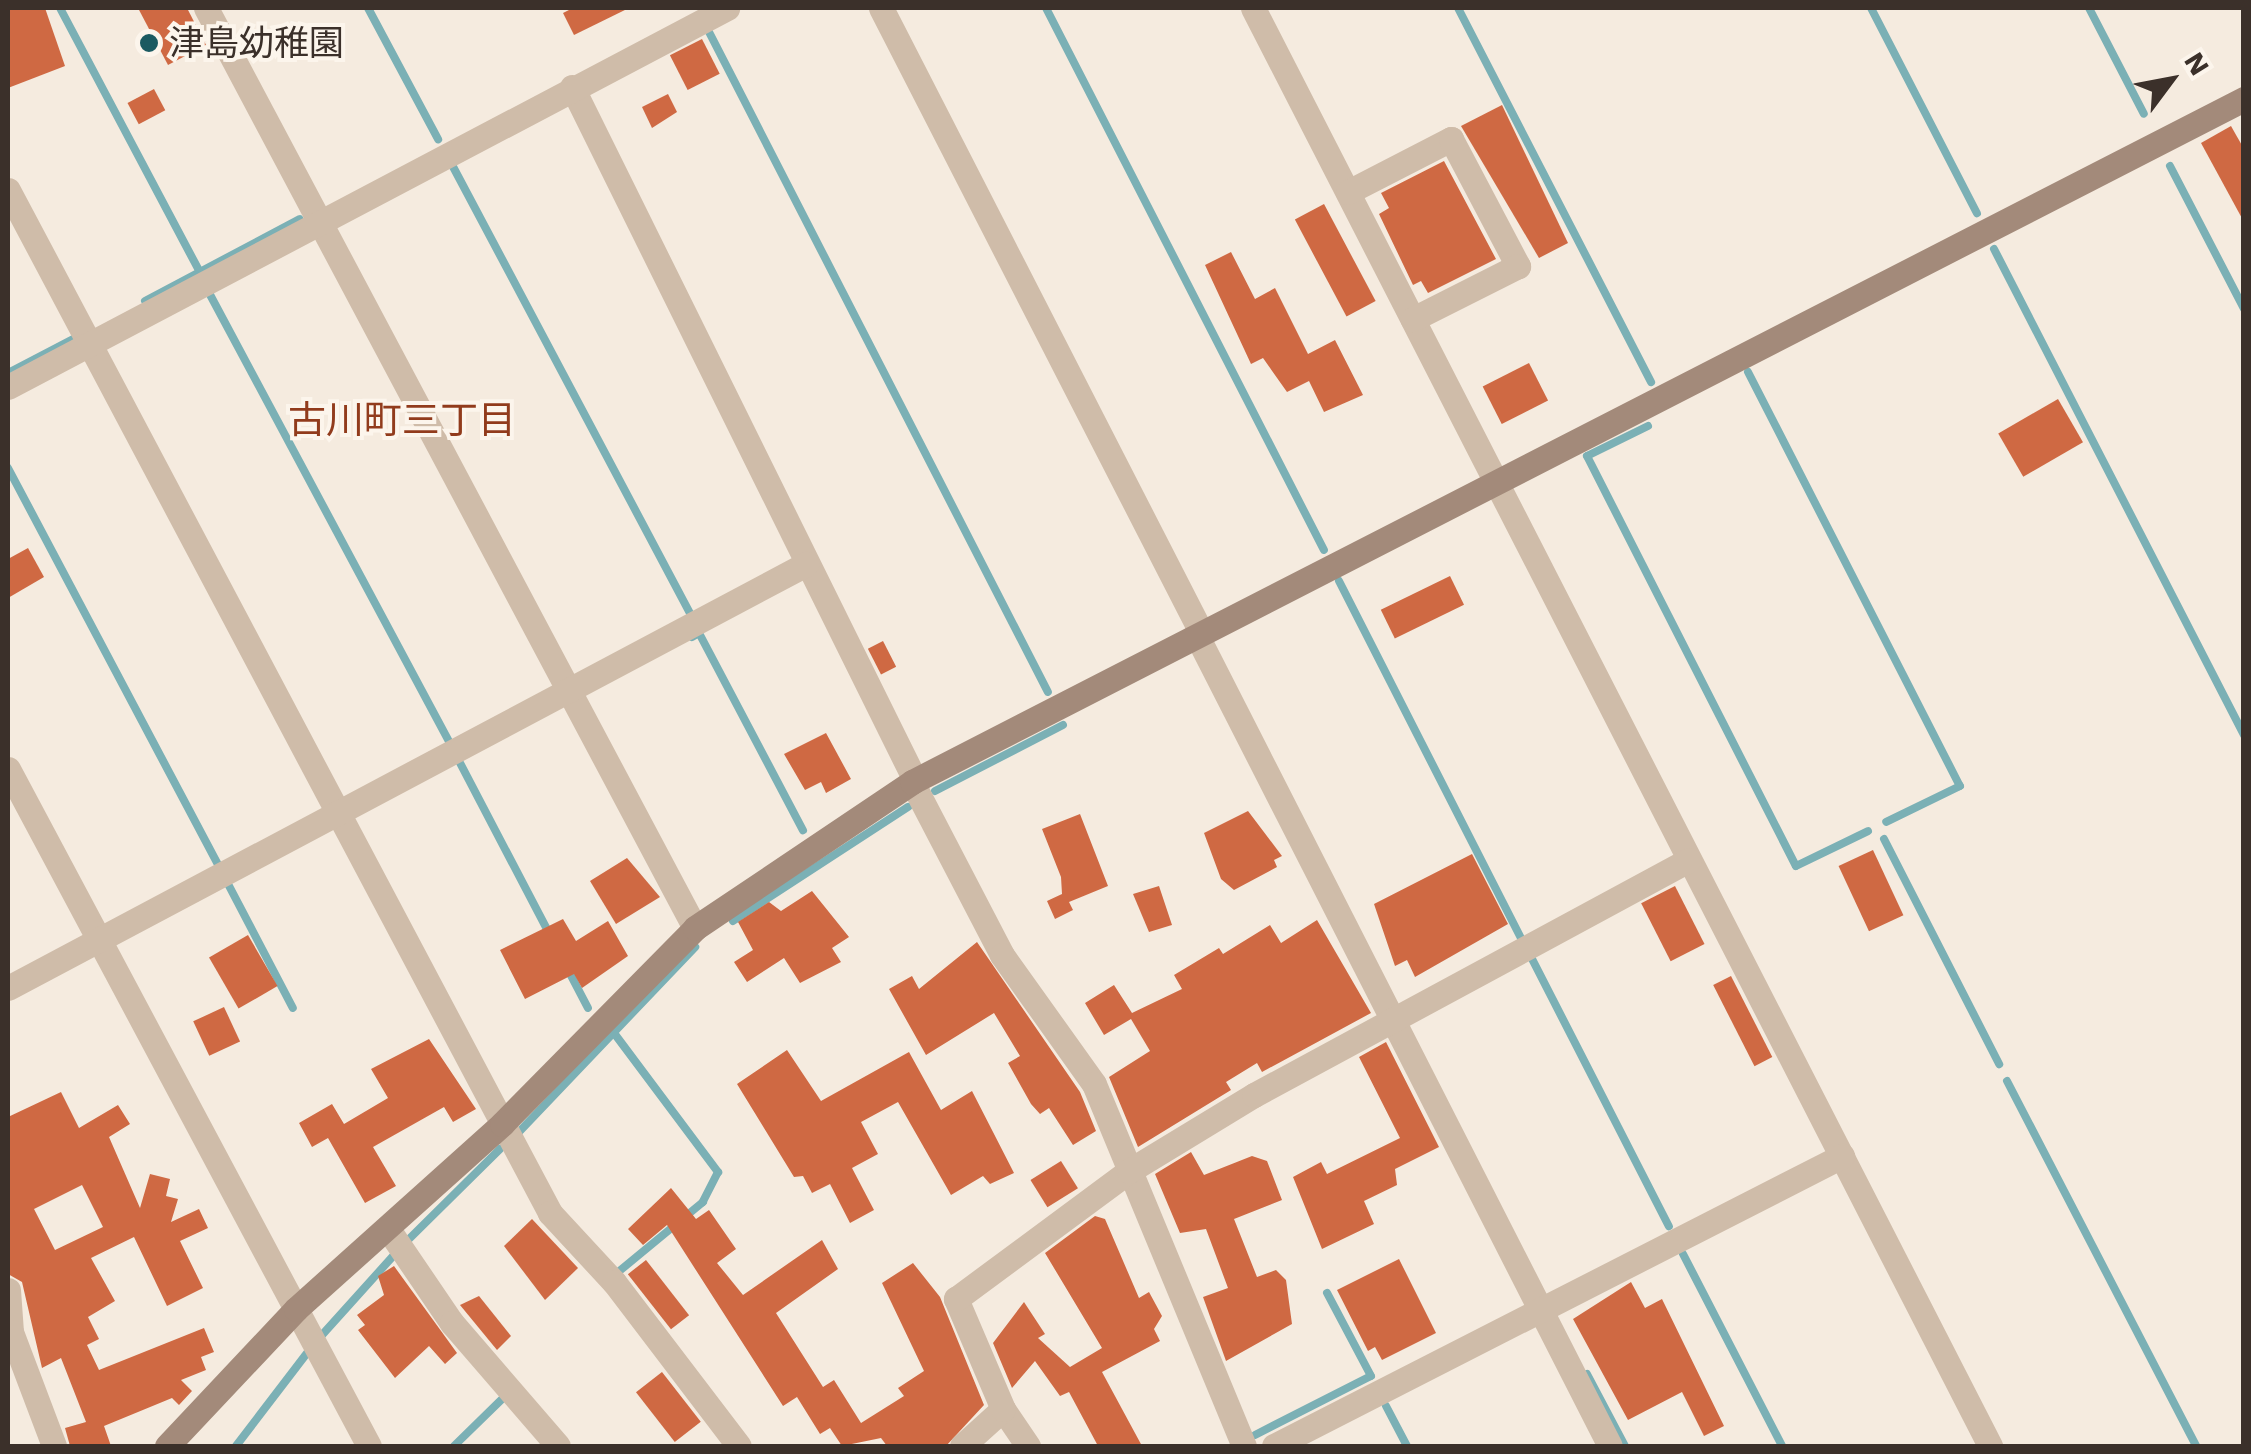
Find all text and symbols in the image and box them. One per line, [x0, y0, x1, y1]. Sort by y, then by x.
place label: 津島幼稚園 [169, 22, 344, 64]
north arrow [2121, 30, 2221, 130]
marker: 津島幼稚園 [138, 32, 160, 54]
text: N [2177, 46, 2216, 81]
district label: 古川町三丁目 [288, 398, 516, 444]

